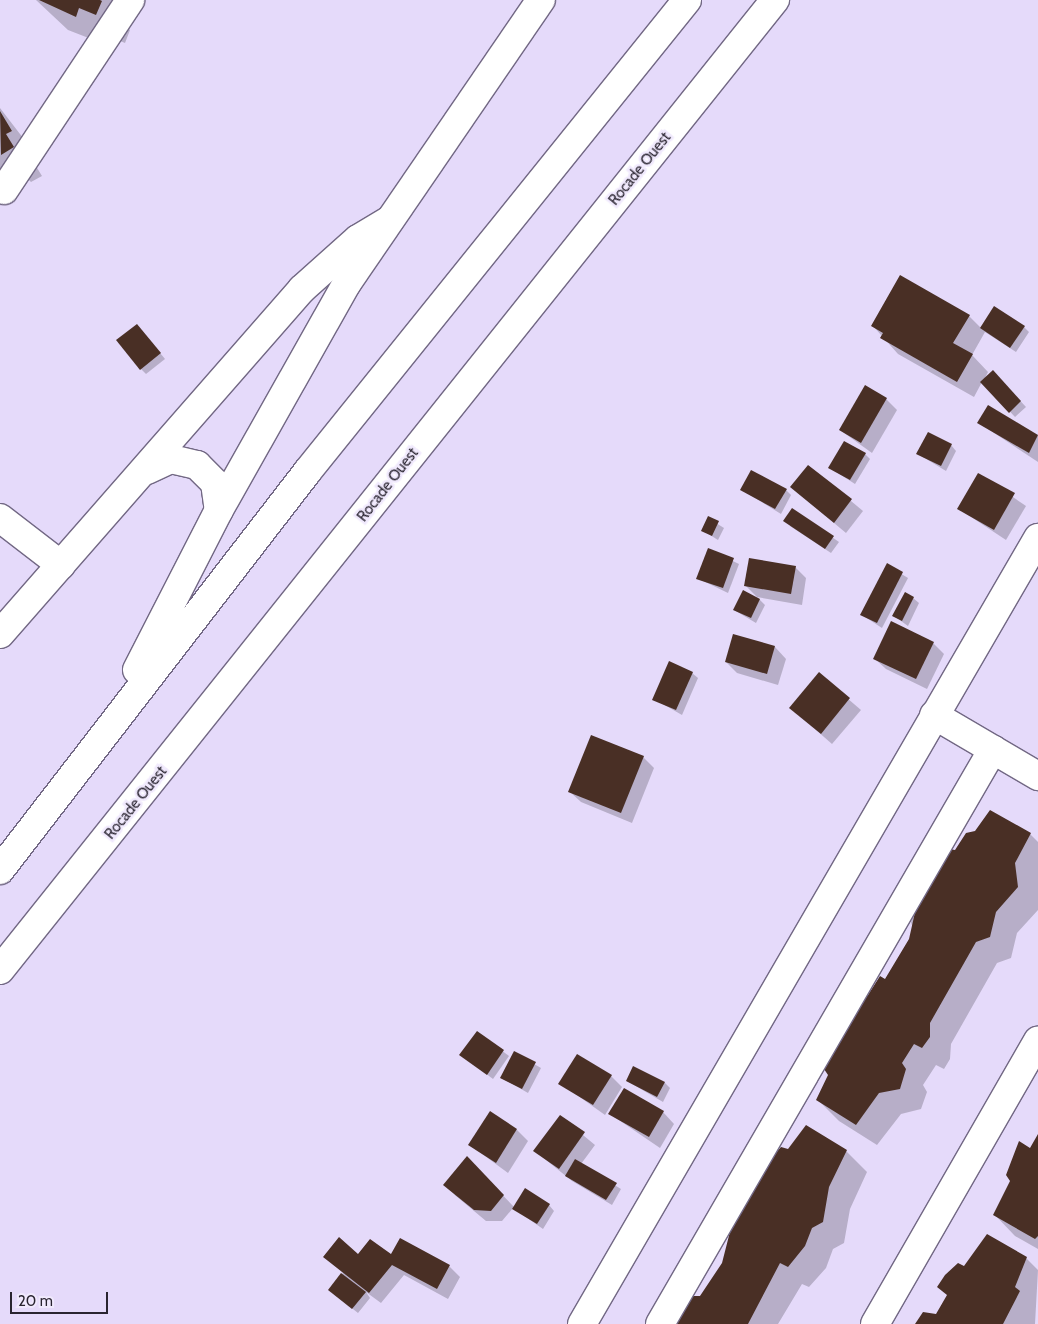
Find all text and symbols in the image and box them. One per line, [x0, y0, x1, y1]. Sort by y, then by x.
street label: Rocade Ouest [605, 129, 675, 209]
street label: Rocade Ouest [354, 445, 422, 525]
street label: Rocade Ouest [101, 763, 171, 843]
scale bar [12, 1282, 110, 1314]
text: 20 m [18, 1292, 53, 1310]

